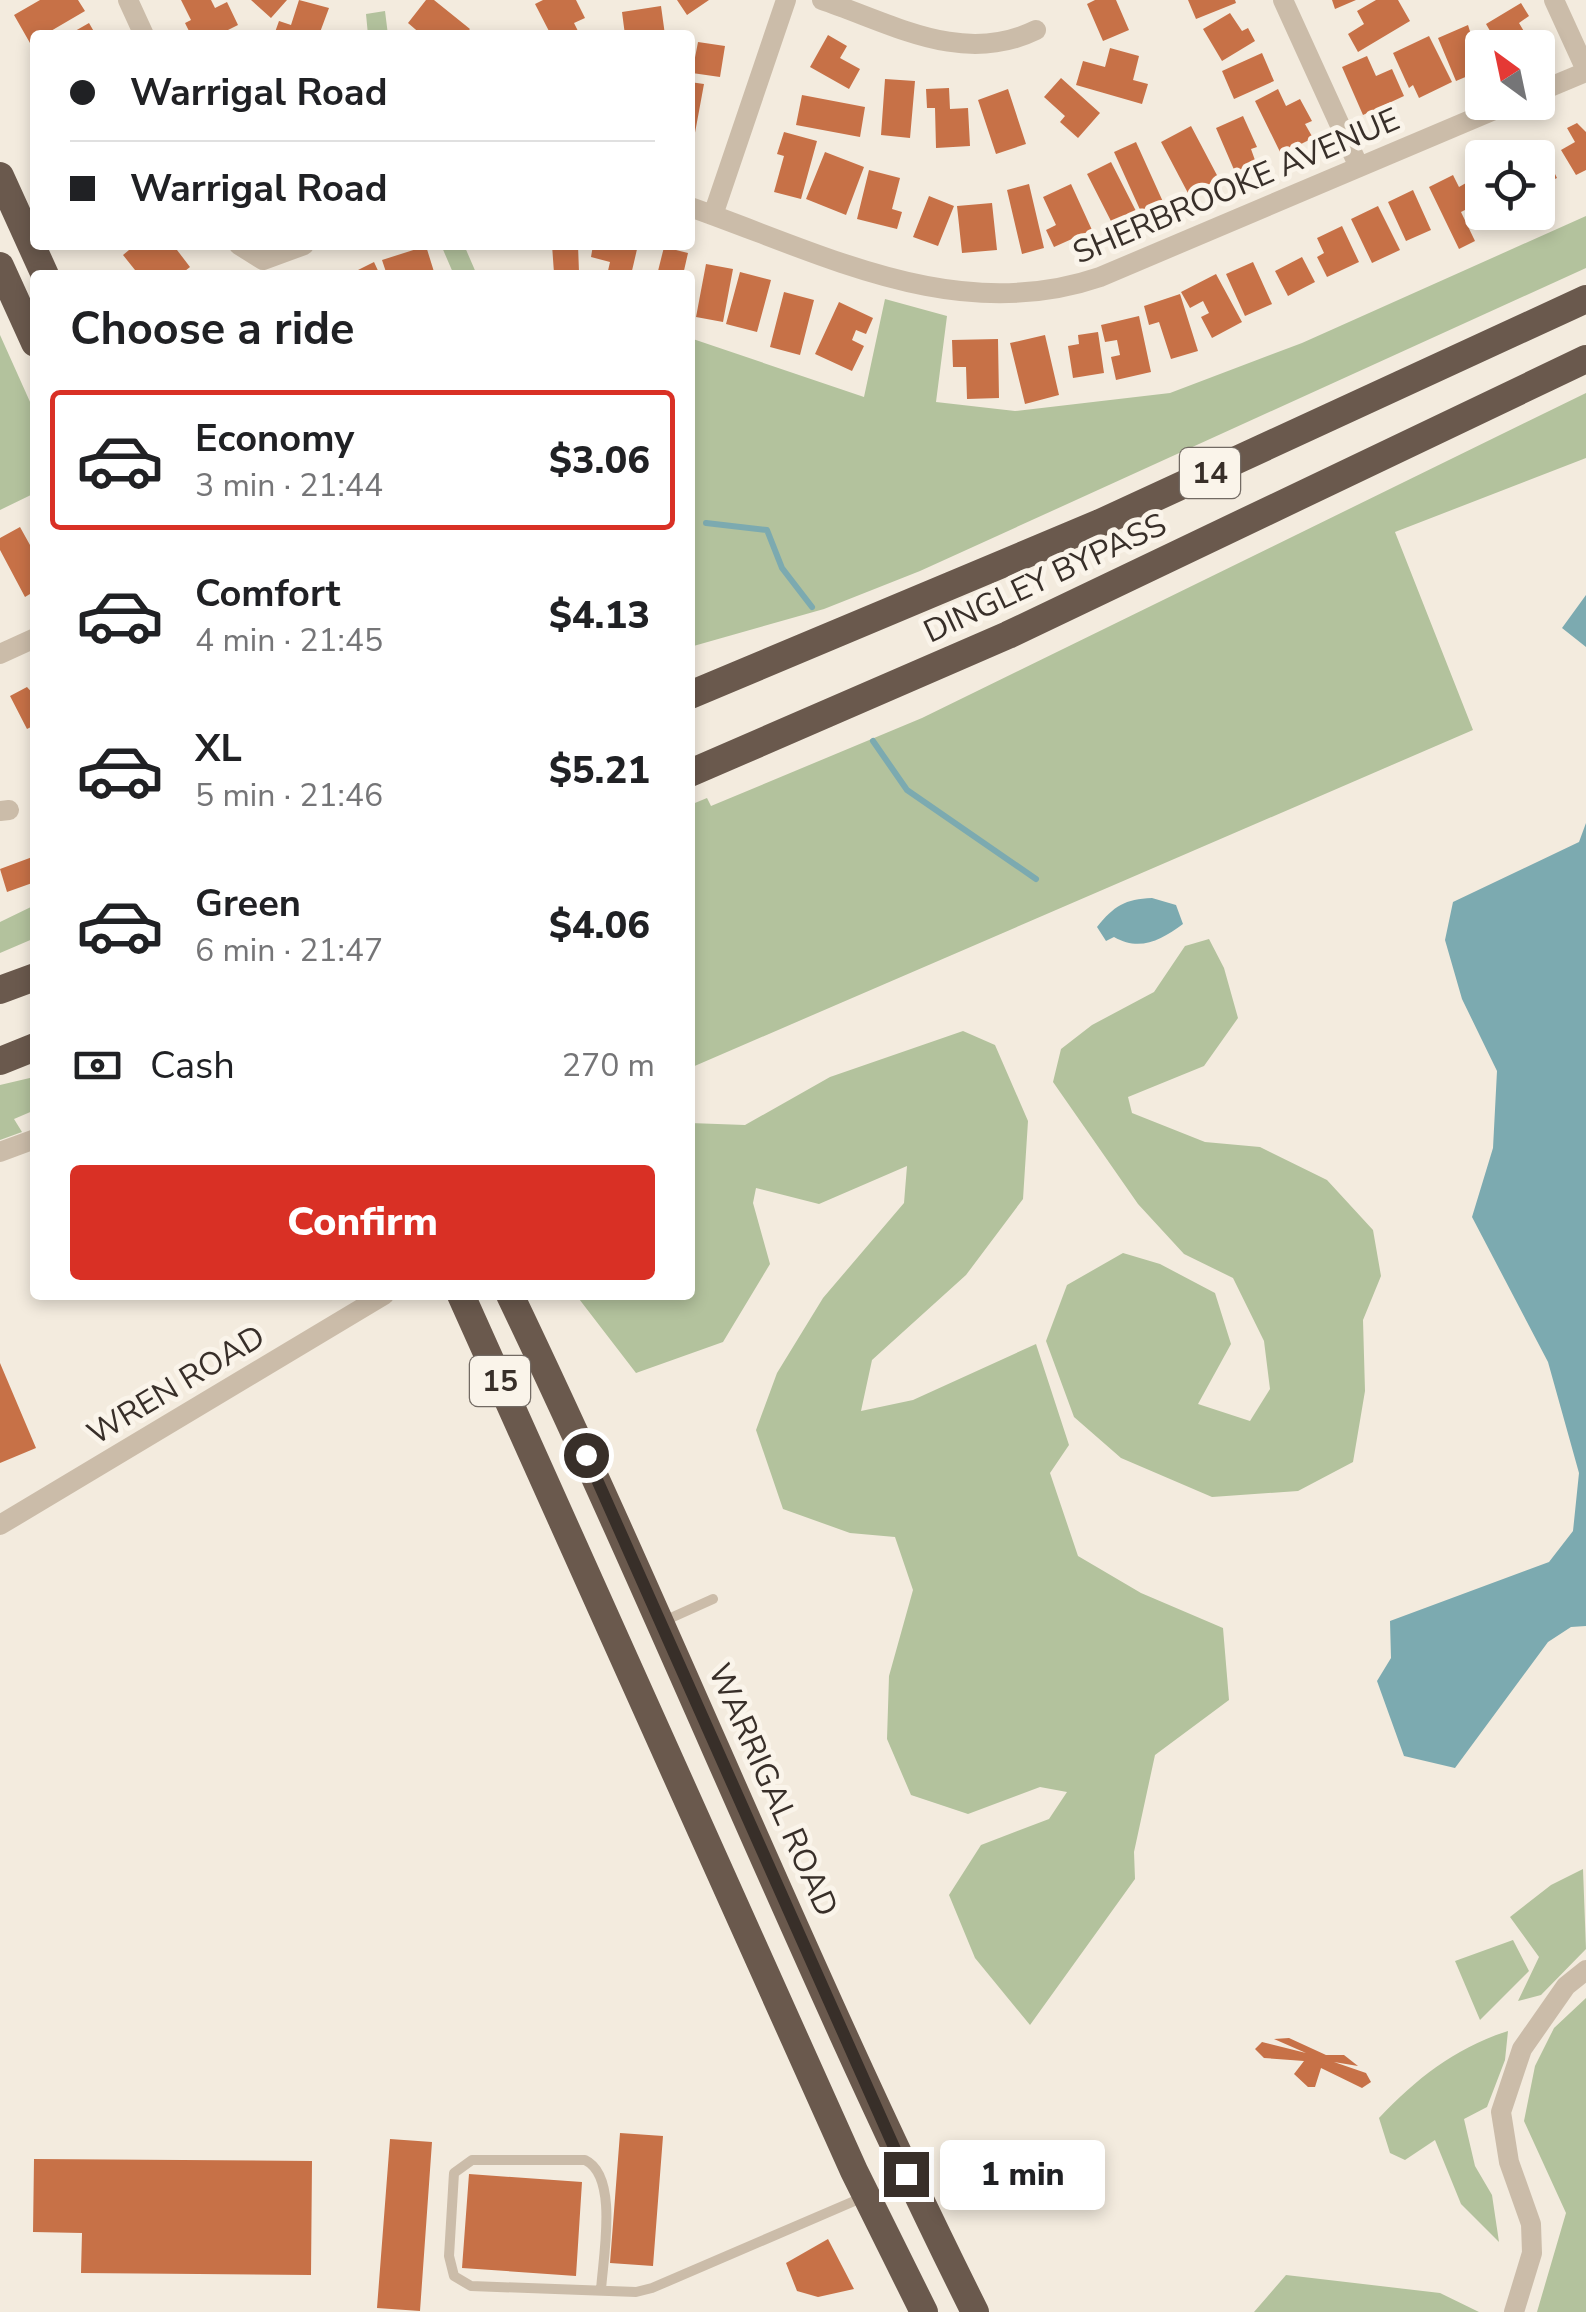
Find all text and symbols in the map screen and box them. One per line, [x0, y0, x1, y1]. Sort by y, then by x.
north arrow [1465, 30, 1555, 120]
map controls [1465, 30, 1555, 230]
text: Warrigal Road [130, 67, 387, 118]
street label: SHERBROOKE AVENUE [1066, 98, 1406, 274]
button: locate [1465, 140, 1555, 230]
text: Warrigal Road [130, 163, 387, 214]
text: Choose a ride [70, 299, 355, 360]
text: Economy [195, 413, 354, 464]
icon: car [75, 415, 165, 505]
text: $3.06 [549, 435, 650, 486]
road number: 14 [1180, 448, 1240, 498]
text: 3 min · 21:44 [195, 464, 383, 507]
street label: DINGLEY BYPASS [917, 503, 1173, 653]
text: Comfort [195, 568, 340, 619]
icon: car [75, 570, 165, 660]
text: $4.13 [549, 590, 650, 641]
text: 4 min · 21:45 [195, 619, 383, 662]
text: XL [195, 723, 242, 774]
icon: car [75, 725, 165, 815]
text: $5.21 [549, 745, 650, 796]
text: 5 min · 21:46 [195, 774, 383, 817]
text: Green [195, 878, 301, 929]
icon: car [75, 880, 165, 970]
text: $4.06 [549, 900, 650, 951]
text: 6 min · 21:47 [195, 929, 383, 972]
icon: cash [70, 1038, 125, 1093]
text: Cash [150, 1040, 235, 1091]
text: 270 m [562, 1044, 655, 1087]
button: Confirm [70, 1165, 655, 1280]
street label: WREN ROAD [79, 1315, 273, 1455]
road number: 15 [470, 1356, 530, 1406]
route start [564, 1433, 609, 1478]
street label: WARRIGAL ROAD [698, 1657, 848, 1923]
callout: 1 min [941, 2139, 1106, 2209]
route end [884, 2152, 929, 2197]
text: 1 min [980, 2153, 1065, 2196]

